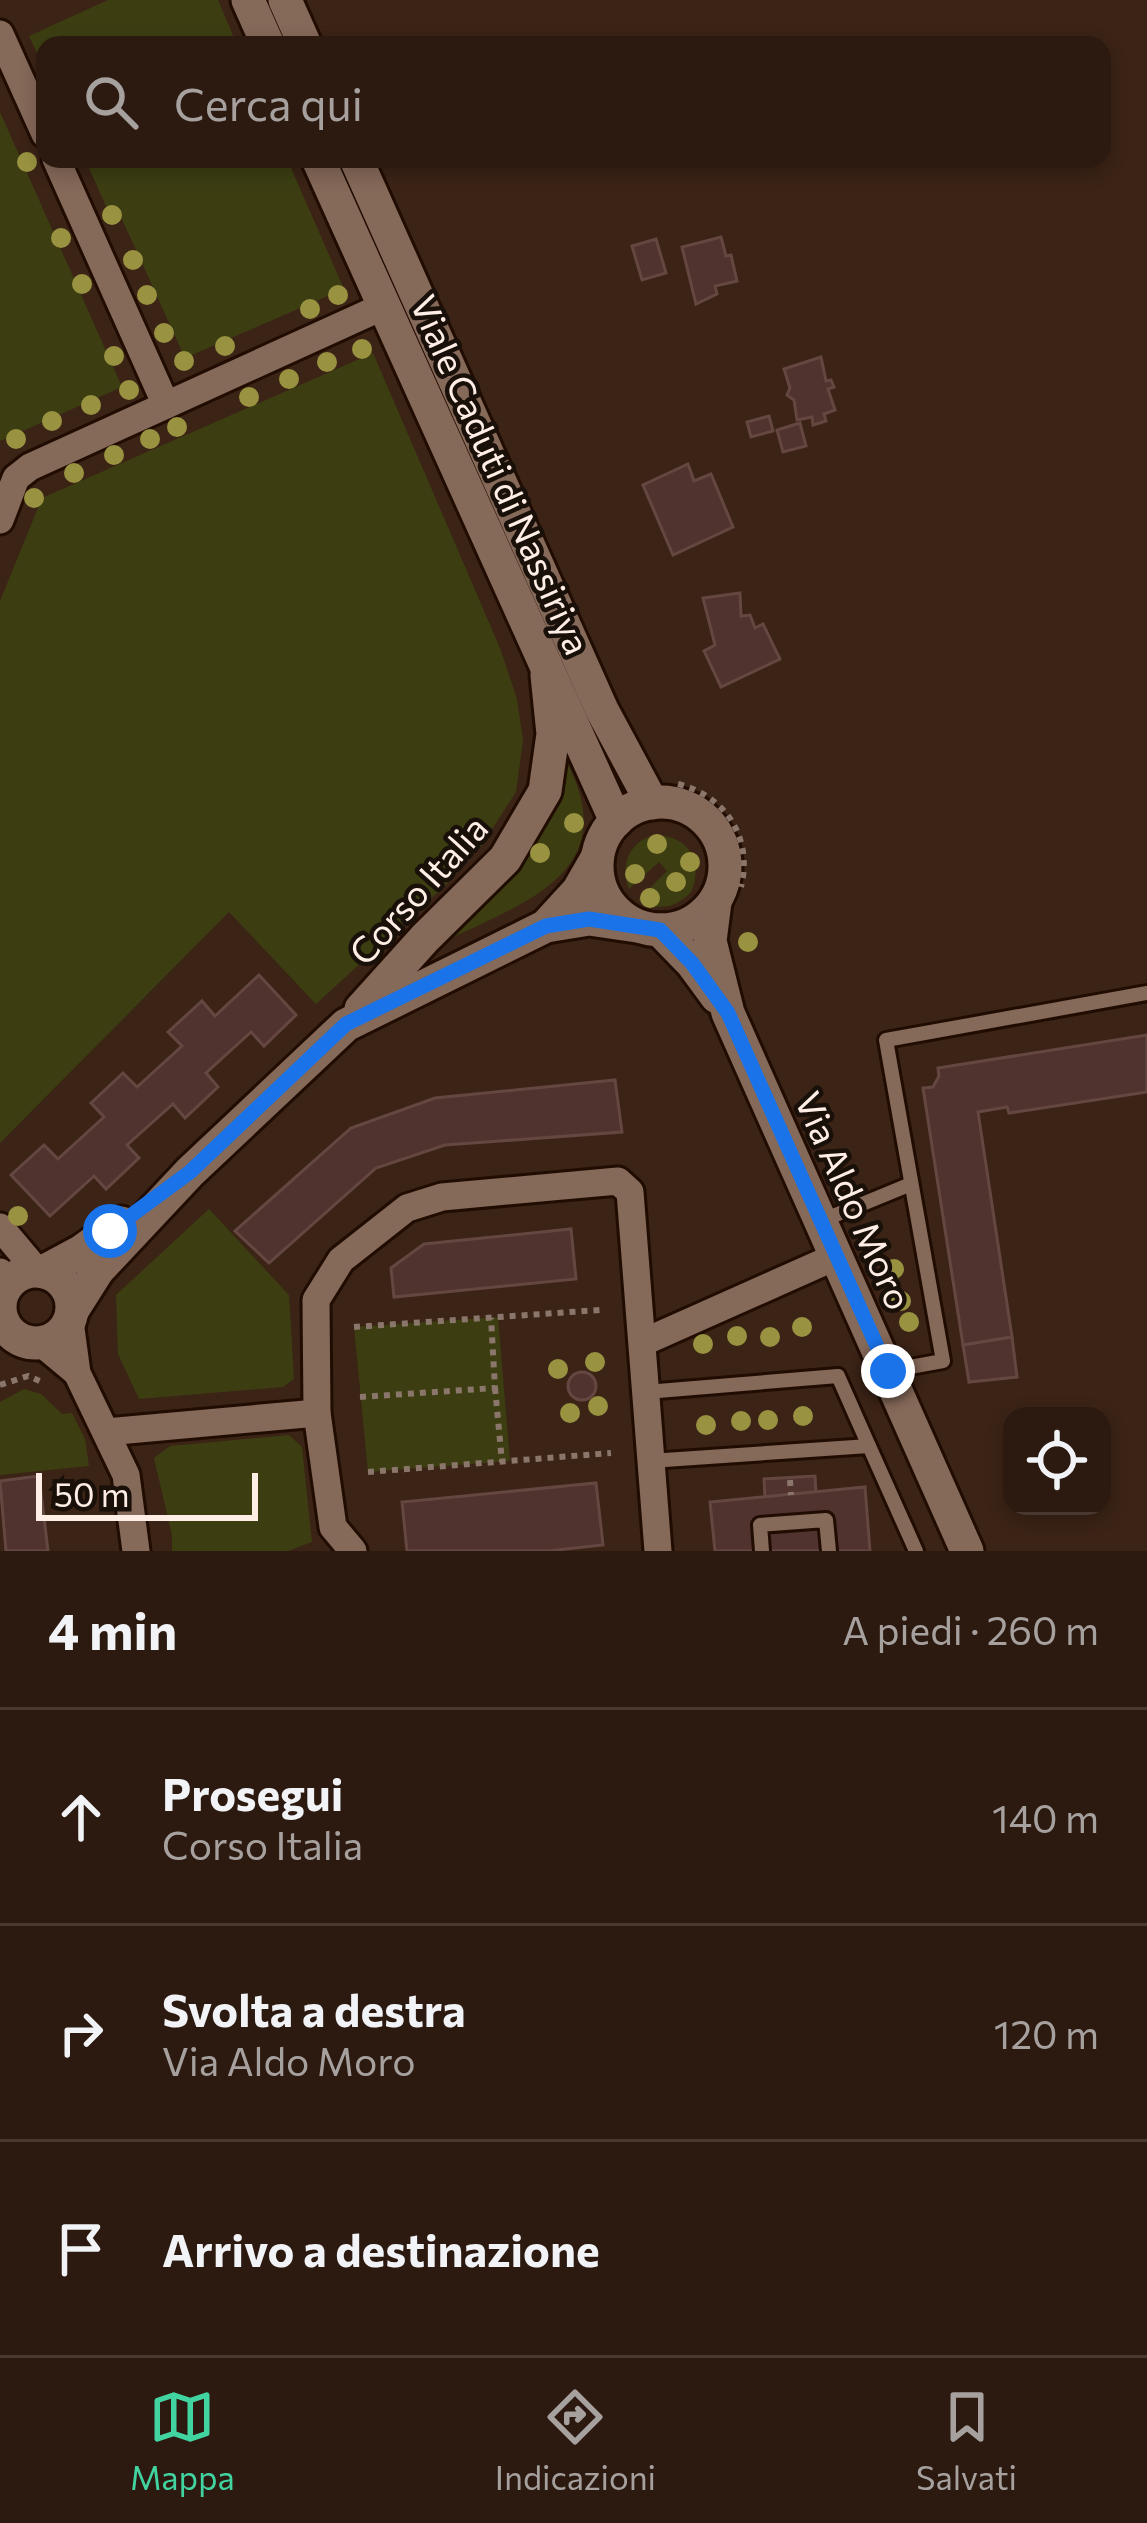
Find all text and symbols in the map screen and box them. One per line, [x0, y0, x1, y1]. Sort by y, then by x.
search box [36, 36, 1111, 168]
icon: search [78, 69, 144, 135]
text: Cerca qui [174, 75, 363, 130]
street label: Viale Caduti di Nassiriya [403, 287, 601, 661]
street label: Corso Italia [339, 805, 495, 973]
street label: Via Aldo Moro [787, 1084, 923, 1316]
route start [83, 1204, 137, 1258]
route end [861, 1344, 915, 1398]
map controls [1003, 1407, 1111, 1515]
button: locate [1003, 1407, 1111, 1515]
scale bar [36, 1467, 258, 1520]
text: 50 m [54, 1473, 130, 1514]
text: 4 min [48, 1598, 177, 1661]
text: A piedi · 260 m [842, 1605, 1099, 1653]
text: Prosegui [162, 1765, 343, 1820]
icon: ahead [48, 1784, 114, 1850]
text: 140 m [992, 1793, 1099, 1841]
text: Corso Italia [162, 1820, 363, 1868]
text: Svolta a destra [162, 1981, 466, 2036]
icon: right [48, 2000, 114, 2066]
text: 120 m [994, 2009, 1099, 2057]
text: Via Aldo Moro [162, 2036, 416, 2084]
icon: arrive [48, 2216, 114, 2282]
text: Arrivo a destinazione [162, 2221, 600, 2276]
tab: Mappa [130, 2384, 235, 2497]
tab: Indicazioni [495, 2384, 656, 2497]
tab: Salvati [916, 2384, 1017, 2497]

